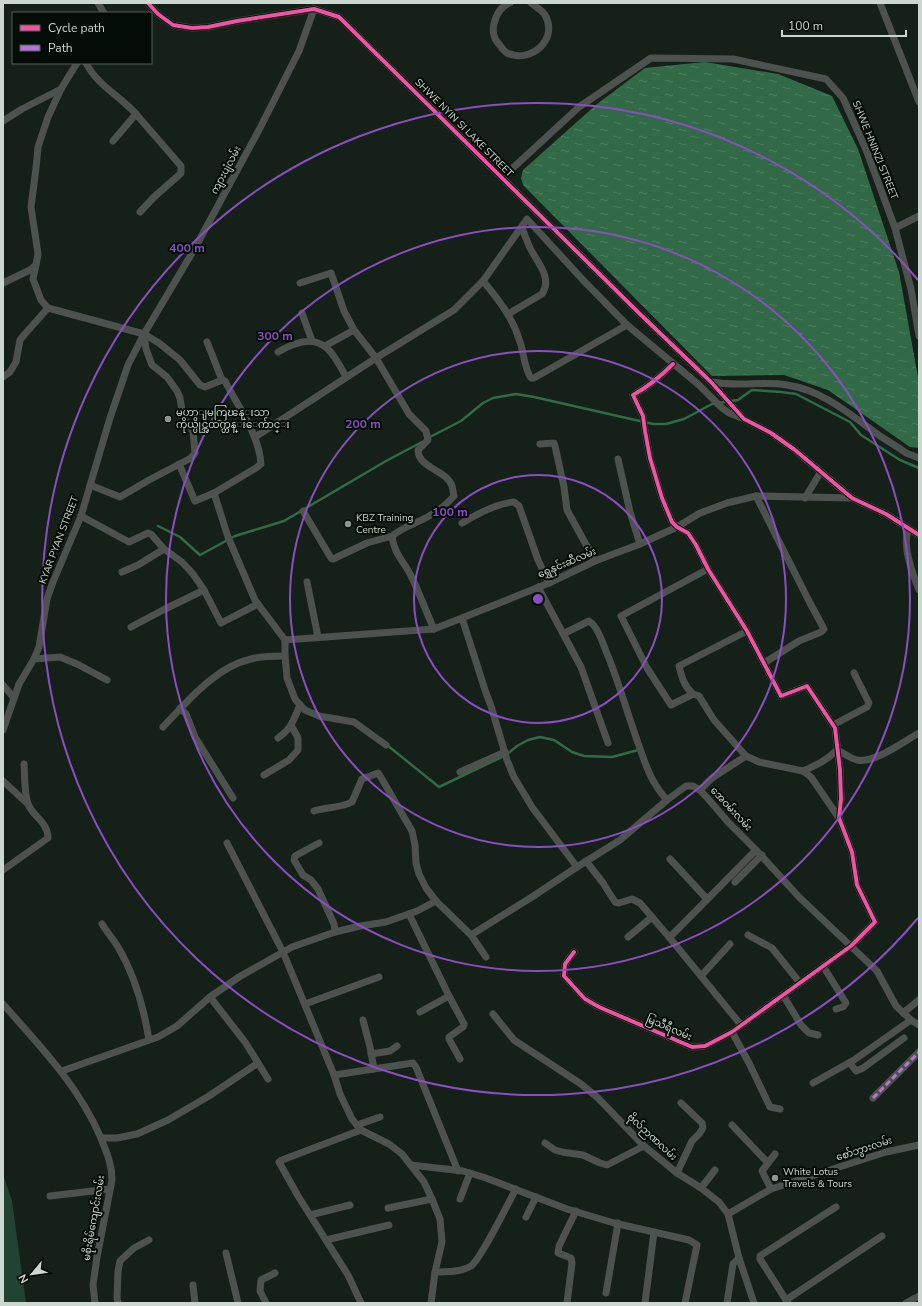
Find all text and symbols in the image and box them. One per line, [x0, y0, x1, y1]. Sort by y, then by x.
legend [12, 12, 152, 64]
scale bar [782, 12, 906, 38]
text: 100 m [788, 18, 823, 34]
text: Cycle path [48, 20, 105, 36]
text: Path [48, 40, 73, 56]
street label: SHWE NYIN SI LAKE STREET [412, 76, 516, 180]
street label: SHWE HNINZI STREET [849, 99, 901, 201]
street label: ကျားပျံလမ်း [207, 143, 245, 197]
text: 400 m [169, 240, 205, 256]
text: 300 m [257, 328, 293, 344]
place label: မဟာျမကြၽန္းသာ ကိုယ္ပိုင္အထက္တန္းေက်ာင္း [176, 405, 290, 433]
marker: မဟာျမကြၽန္းသာ ကိုယ္ပိုင္အထက္တန္းေက်ာင္း [163, 414, 173, 424]
text: 200 m [345, 416, 381, 432]
street label: KYAR PYAN STREET [36, 494, 82, 586]
text: 100 m [432, 504, 468, 520]
place label: KBZ Training Centre [356, 511, 414, 537]
marker: KBZ Training Centre [343, 519, 353, 529]
street label: ရွှေနှင်းဆီလမ်း [535, 544, 599, 582]
centre of rings [531, 592, 545, 606]
street label: အေဝမ်းလမ်း [707, 783, 756, 834]
street label: မြသီရီလမ်း [643, 1011, 695, 1045]
street label: ဗိုလ်ဉာဏလမ်း [623, 1110, 681, 1164]
street label: စော်ဘွားလမ်း [834, 1132, 894, 1166]
place label: White Lotus Travels & Tours [783, 1165, 852, 1191]
marker: White Lotus Travels & Tours [770, 1173, 780, 1183]
street label: မစိုးရိမ်ကျောင်းလမ်း [79, 1174, 109, 1262]
north arrow [12, 1254, 52, 1294]
text: N [15, 1271, 32, 1286]

